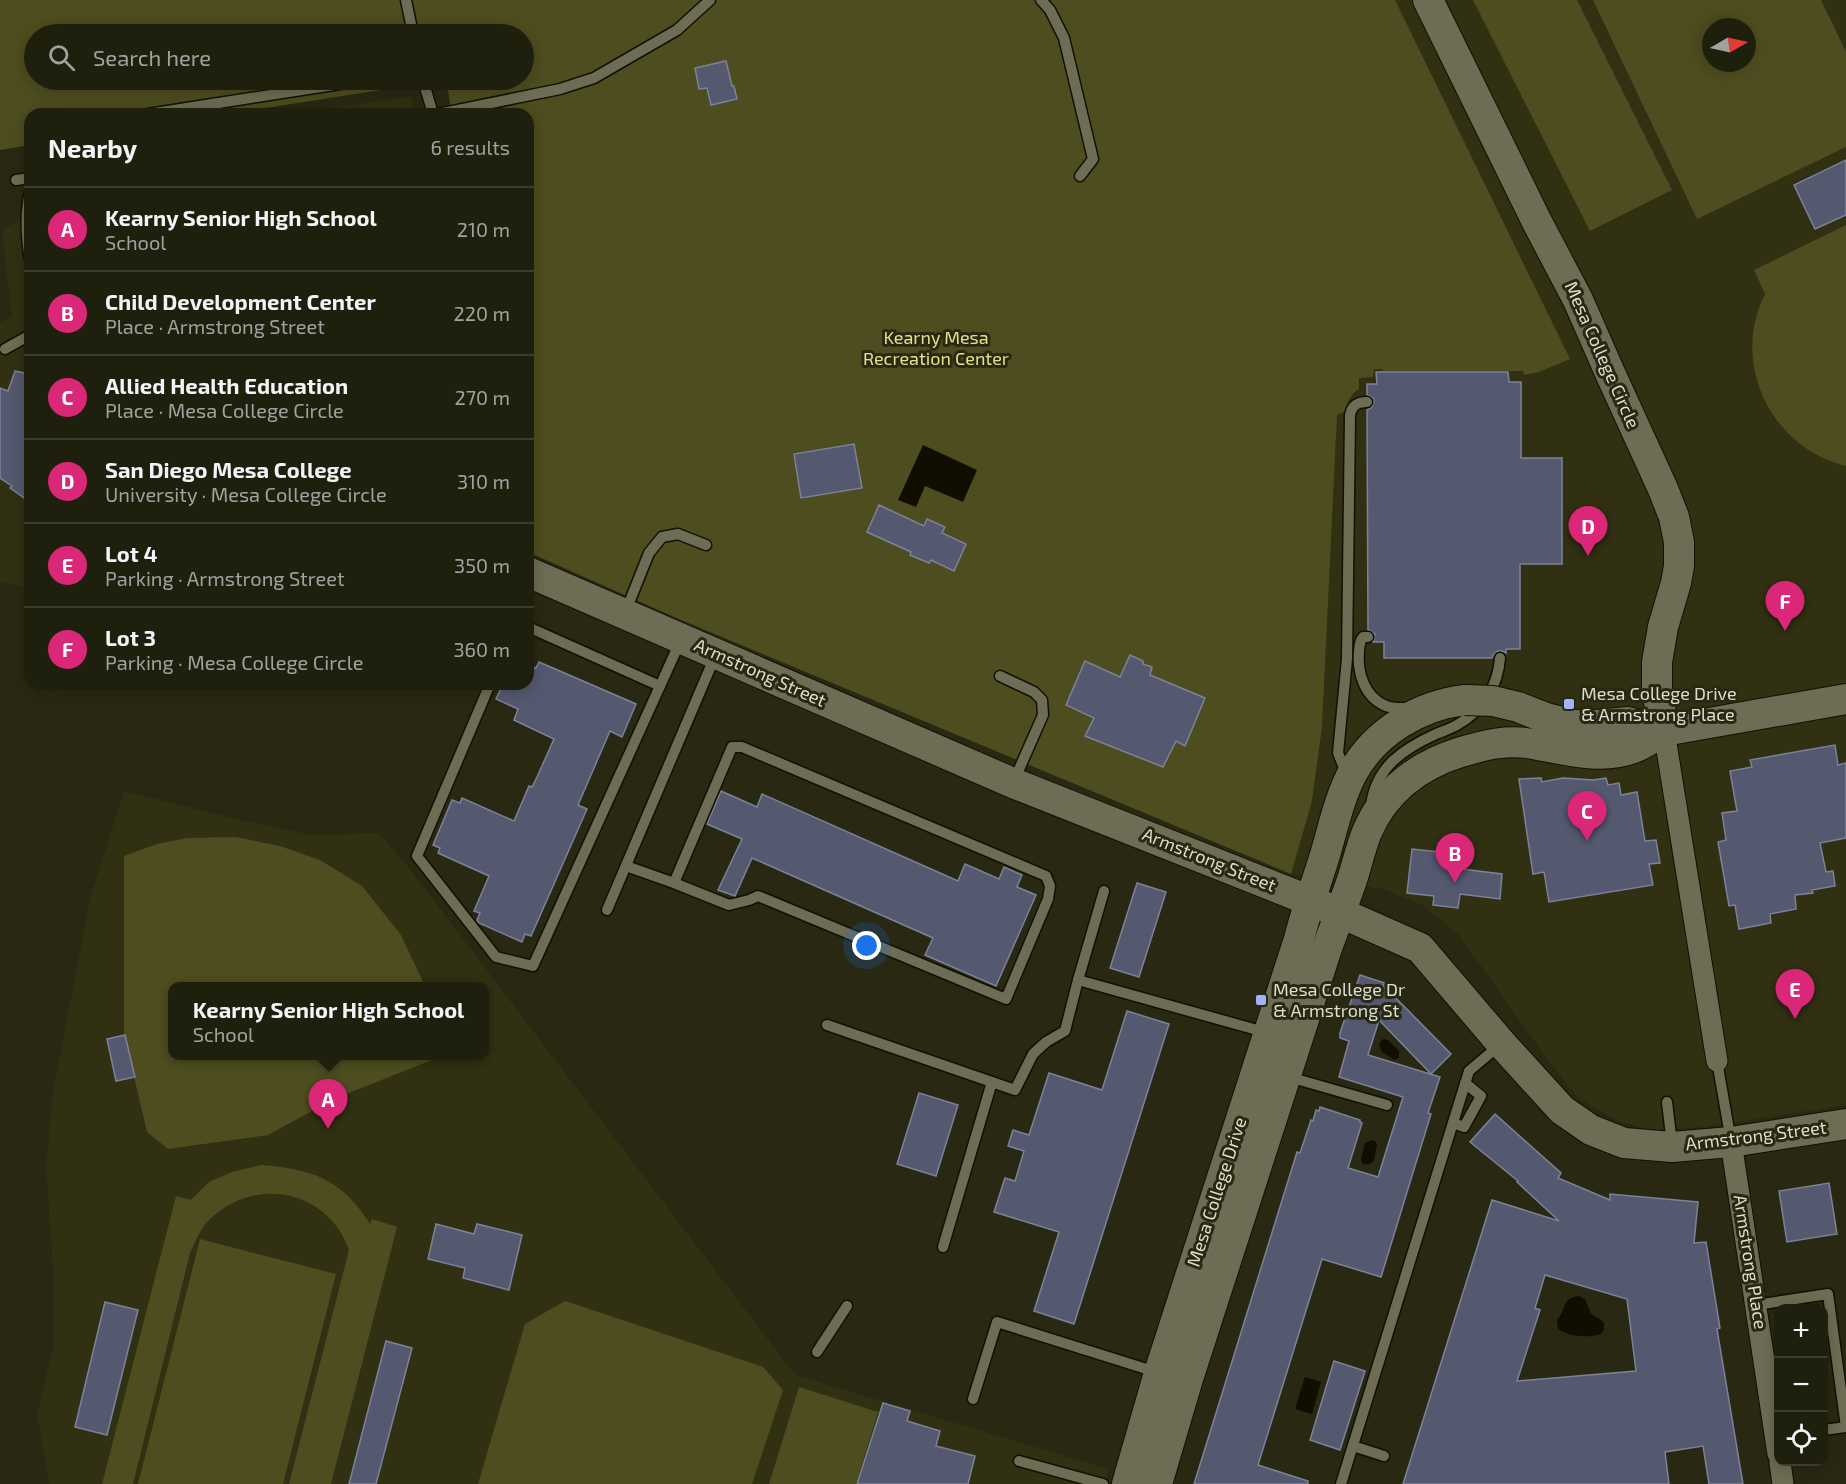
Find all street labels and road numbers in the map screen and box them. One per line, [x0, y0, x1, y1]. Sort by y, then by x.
street label: Mesa College Circle [1561, 278, 1645, 431]
street label: Armstrong Street [691, 633, 830, 711]
street label: Armstrong Street [1139, 822, 1279, 896]
street label: Mesa College Drive [1182, 1114, 1251, 1269]
street label: Armstrong Street [1684, 1115, 1828, 1155]
street label: Armstrong Place [1729, 1193, 1772, 1331]

